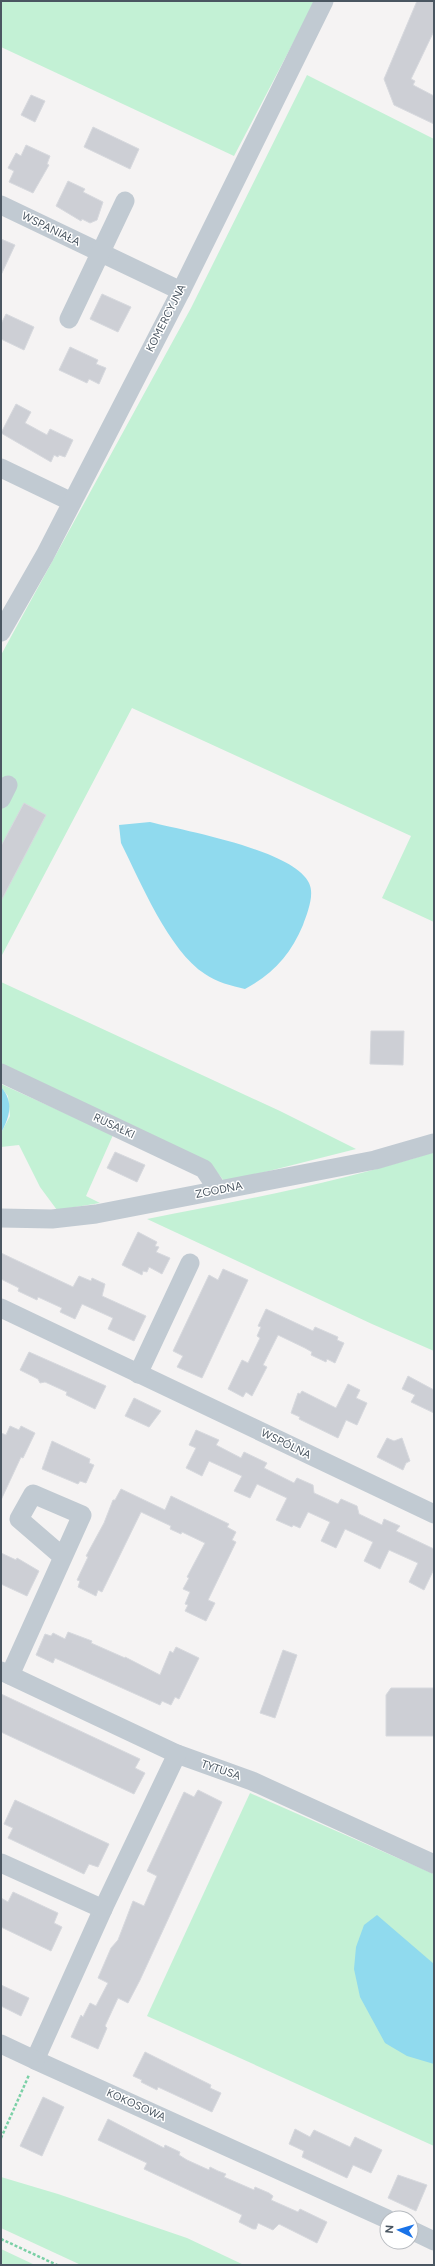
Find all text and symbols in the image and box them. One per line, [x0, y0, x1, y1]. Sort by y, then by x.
street label: WSPANIAŁA [20, 209, 83, 249]
street label: KOMERCYJNA [143, 282, 189, 354]
street label: RUSAŁKI [91, 1111, 137, 1141]
street label: ZGODNA [194, 1179, 244, 1201]
street label: WSPÓLNA [259, 1425, 314, 1462]
street label: TYTUSA [200, 1757, 243, 1783]
street label: KOKOSOWA [104, 2086, 168, 2124]
north arrow [379, 2210, 419, 2250]
text: N [383, 2224, 396, 2234]

